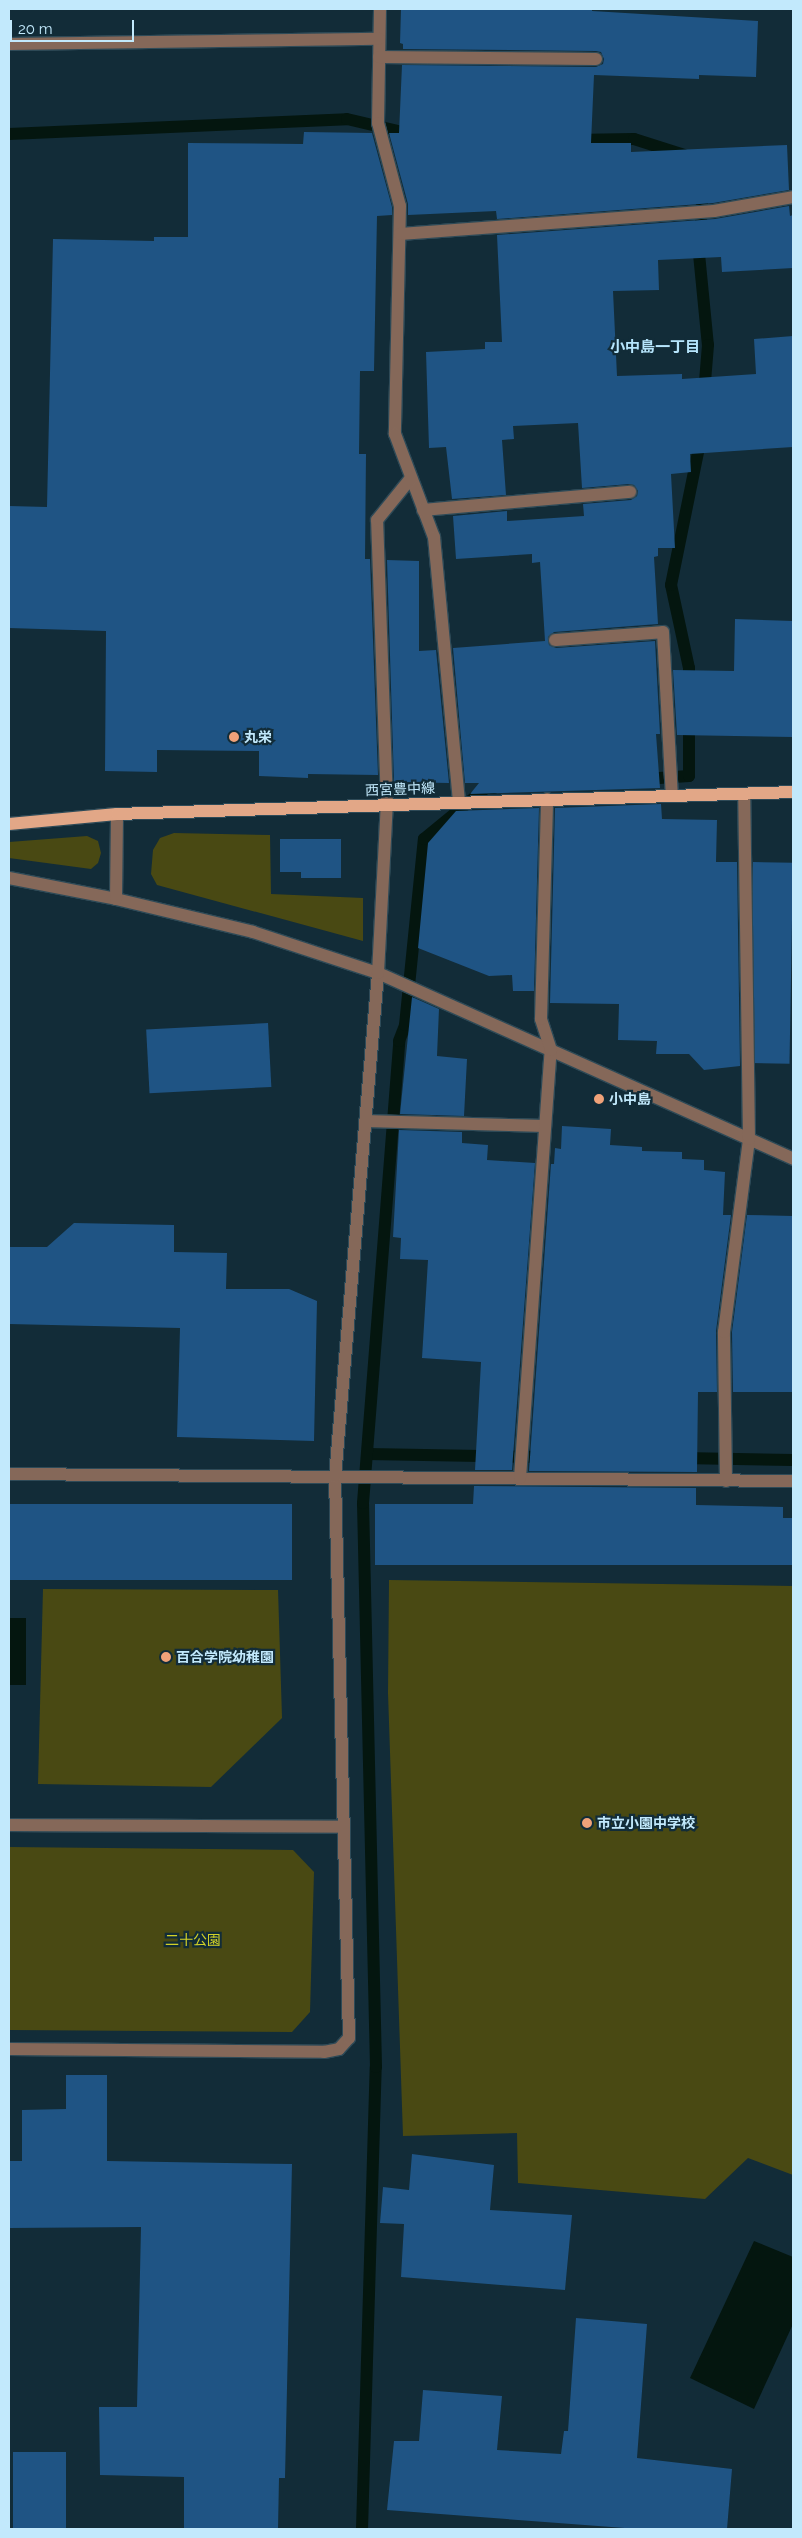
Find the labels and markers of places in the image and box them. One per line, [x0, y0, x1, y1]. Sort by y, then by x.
place label: 丸栄 [244, 729, 272, 745]
marker: 丸栄 [228, 731, 240, 743]
place label: 小中島 [609, 1091, 651, 1107]
marker: 小中島 [593, 1093, 605, 1105]
place label: 百合学院幼稚園 [176, 1649, 274, 1665]
marker: 百合学院幼稚園 [160, 1651, 172, 1663]
place label: 市立小園中学校 [597, 1815, 695, 1831]
marker: 市立小園中学校 [581, 1817, 593, 1829]

